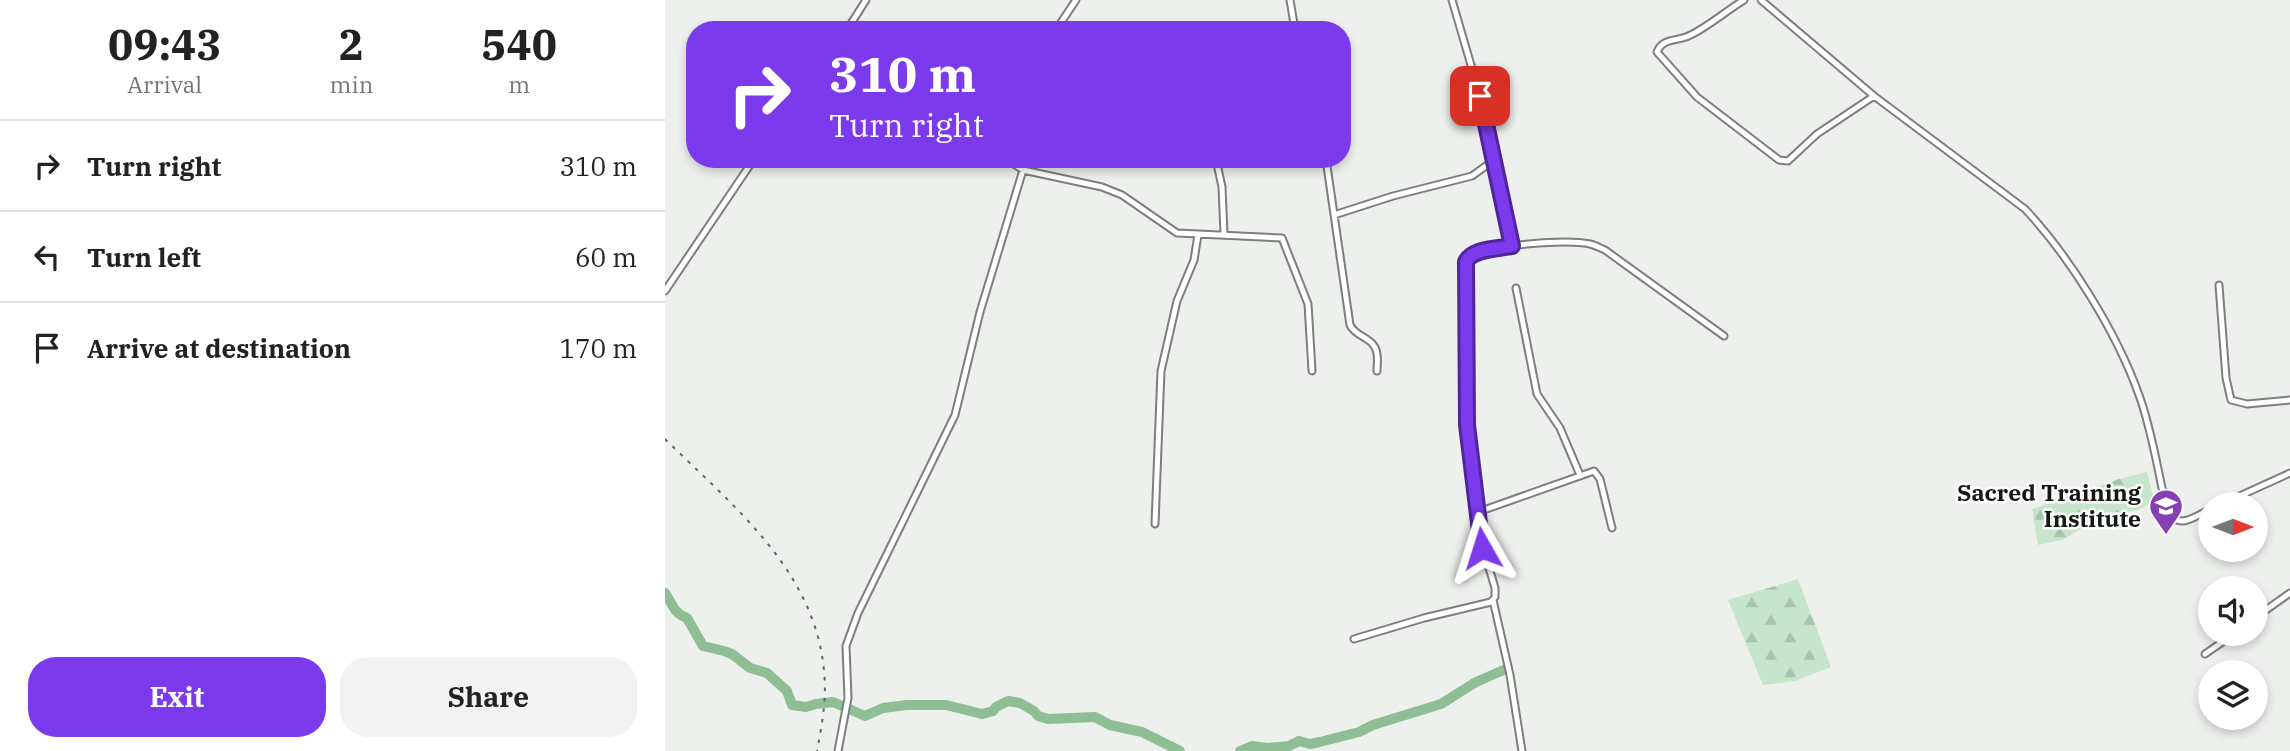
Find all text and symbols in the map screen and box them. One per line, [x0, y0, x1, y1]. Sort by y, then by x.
text: 09:43 [108, 17, 222, 72]
text: 2 [339, 17, 364, 72]
text: 540 [481, 17, 557, 72]
text: 310 m [829, 42, 976, 105]
icon: right [714, 49, 805, 140]
pin [1450, 66, 1510, 126]
text: Arrival [127, 69, 202, 99]
text: min [330, 69, 373, 99]
text: m [508, 69, 530, 99]
icon: arrive [1461, 77, 1499, 115]
text: Turn right [829, 104, 984, 146]
icon: right [28, 147, 66, 185]
text: Turn right [87, 149, 221, 183]
text: 310 m [559, 149, 637, 183]
icon: left [28, 238, 66, 276]
text: Turn left [87, 240, 201, 274]
text: 60 m [575, 240, 637, 274]
icon: arrive [28, 329, 66, 367]
text: Arrive at destination [87, 331, 351, 365]
text: 170 m [559, 331, 637, 365]
place label: Sacred Training Institute [1957, 477, 2142, 533]
school or university icon: Sacred Training Institute [2147, 487, 2185, 536]
north arrow [2198, 492, 2268, 562]
map controls [2198, 492, 2268, 730]
position arrow [1445, 511, 1519, 585]
button: sound [2198, 576, 2268, 646]
button: Exit [28, 657, 326, 737]
button: Share [340, 657, 637, 737]
button: layers [2198, 660, 2268, 730]

